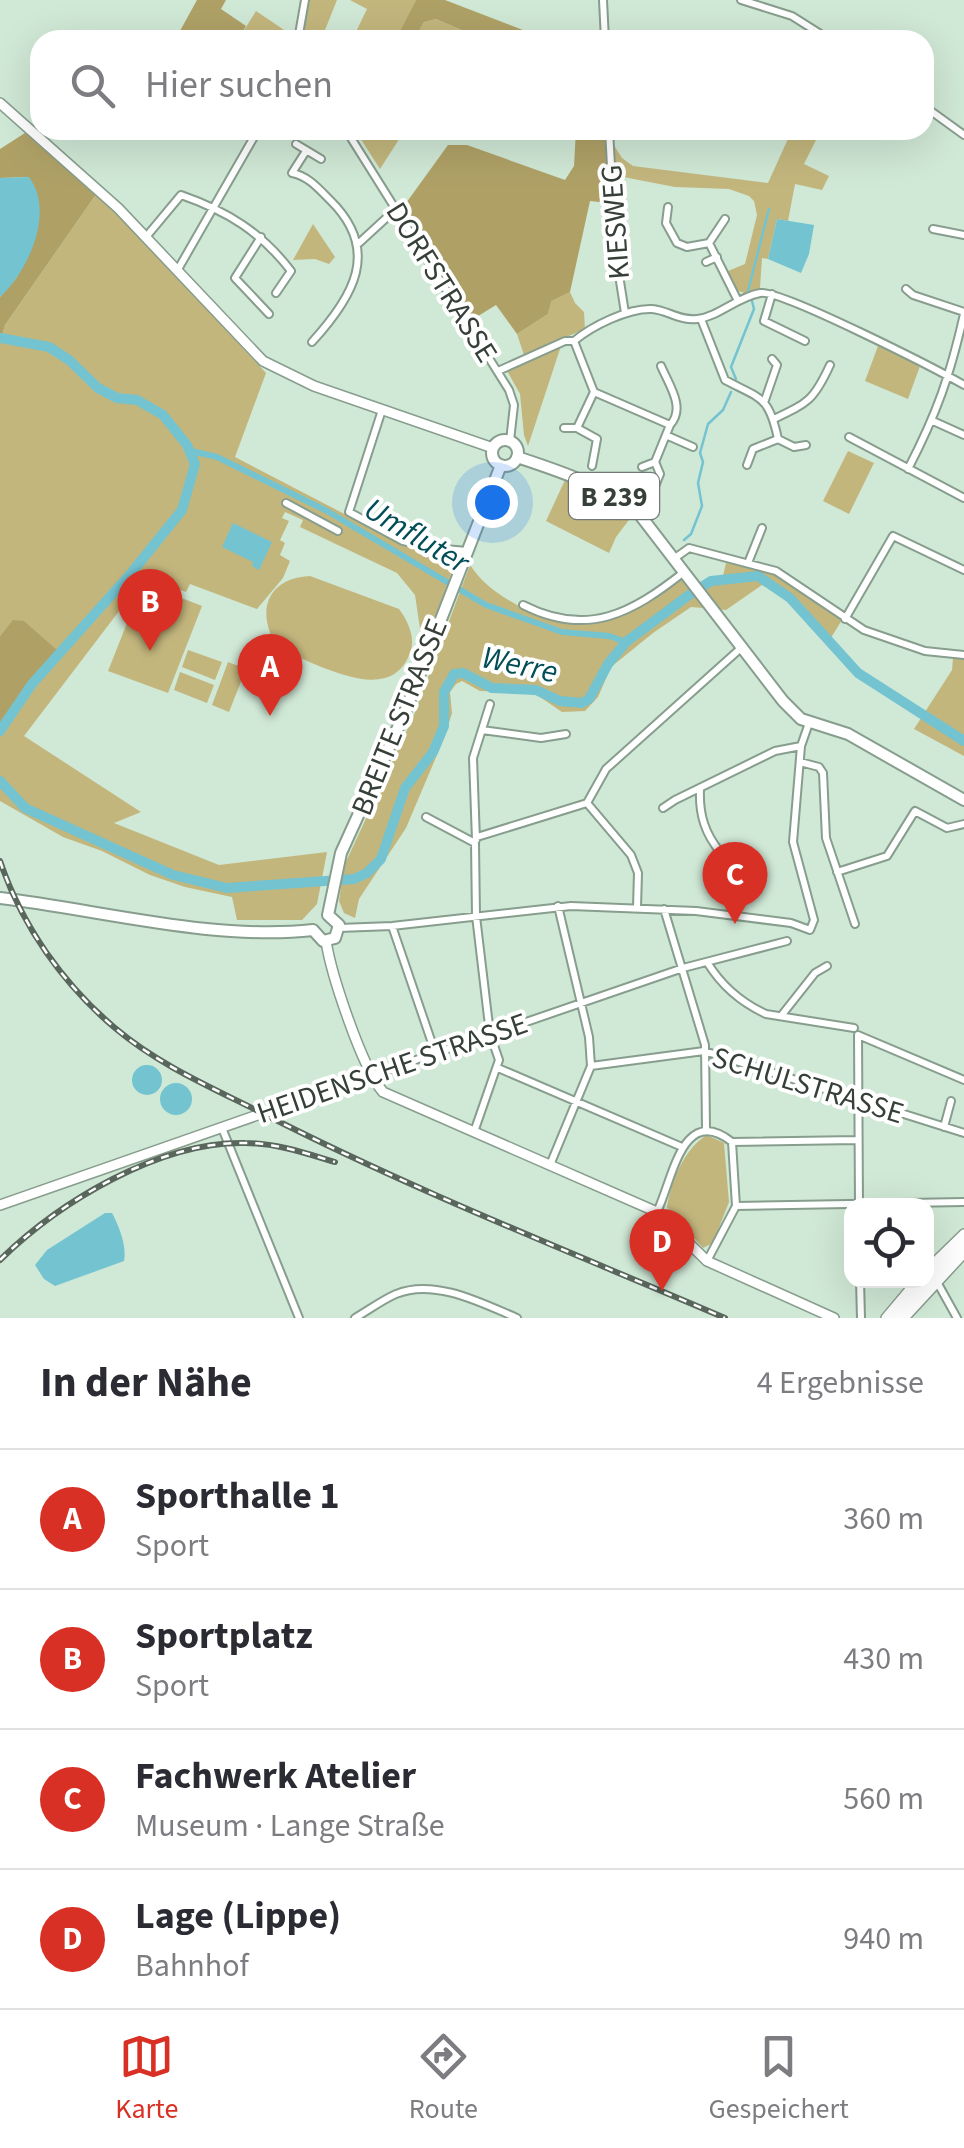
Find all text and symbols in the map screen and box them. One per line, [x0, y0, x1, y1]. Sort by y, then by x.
search box [30, 30, 934, 140]
icon: search [65, 58, 120, 113]
text: Hier suchen [145, 58, 333, 112]
street label: KIESWEG [590, 163, 641, 281]
street label: DORFSTRASSE [375, 194, 508, 371]
road number: B 239 [569, 473, 659, 519]
your location [467, 477, 518, 528]
water label: Umfluter [355, 486, 479, 586]
pin: B [118, 568, 182, 651]
street label: BREITE STRASSE [340, 612, 458, 822]
pin: A [238, 634, 302, 716]
water label: Werre [478, 635, 562, 695]
pin: C [702, 842, 768, 924]
street label: HEIDENSCHE STRASSE [251, 1002, 533, 1135]
street label: SCHULSTRASSE [707, 1036, 909, 1135]
map controls [844, 1198, 934, 1288]
button: locate [844, 1198, 934, 1288]
pin: D [630, 1208, 694, 1291]
text: In der Nähe [40, 1353, 252, 1413]
text: 4 Ergebnisse [757, 1360, 924, 1406]
text: Sporthalle 1 [135, 1469, 339, 1523]
text: A [63, 1496, 82, 1542]
text: 360 m [843, 1496, 924, 1542]
text: Sport [135, 1523, 209, 1569]
text: Sportplatz [135, 1609, 313, 1663]
text: B [63, 1636, 82, 1682]
text: 430 m [843, 1636, 924, 1682]
text: Sport [135, 1663, 209, 1709]
text: Fachwerk Atelier [135, 1749, 416, 1803]
text: C [63, 1776, 82, 1822]
text: 560 m [843, 1776, 924, 1822]
text: Museum · Lange Straße [135, 1803, 445, 1849]
text: Lage (Lippe) [135, 1889, 341, 1943]
text: D [62, 1916, 83, 1962]
text: 940 m [843, 1916, 924, 1962]
text: Bahnhof [135, 1943, 249, 1989]
tab: Karte [115, 2029, 178, 2129]
tab: Route [409, 2029, 478, 2129]
tab: Gespeichert [708, 2029, 849, 2129]

